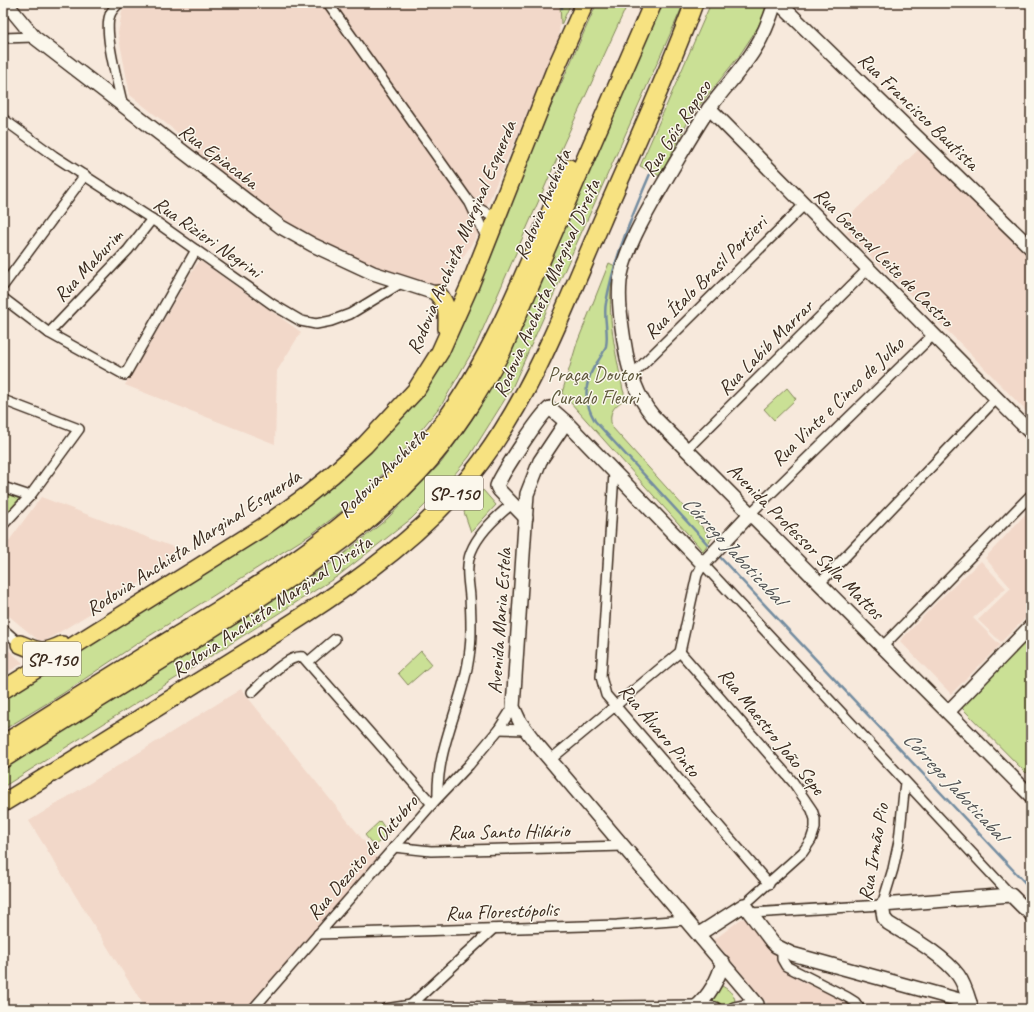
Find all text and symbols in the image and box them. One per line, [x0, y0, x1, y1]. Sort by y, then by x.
street label: Rua Francisco Bautista [853, 47, 986, 177]
street label: Rua Góis Raposo [636, 75, 717, 181]
street label: Rodovia Anchieta Marginal Esquerda [401, 116, 523, 358]
street label: Rua Epiacaba [174, 118, 265, 195]
street label: Rodovia Anchieta [508, 144, 577, 263]
street label: Rodovia Anchieta Marginal Direita [487, 174, 607, 401]
street label: Rua General Leite de Castro [808, 182, 960, 334]
street label: Rua Rizieri Negrini [149, 191, 268, 285]
street label: Rua Ítalo Brasil Portieri [638, 209, 774, 344]
street label: Rua Maburim [48, 223, 129, 307]
street label: Rua Labib Marrar [712, 293, 820, 401]
street label: Rua Vinte e Cinco de Julho [766, 331, 910, 471]
park label: Praça Doutor Curado Fleuri [548, 362, 642, 410]
street label: Rodovia Anchieta [332, 421, 434, 523]
street label: Avenida Professor Sylla Mattos [722, 458, 891, 627]
street label: Rodovia Anchieta Marginal Esquerda [81, 463, 306, 621]
road number: SP-150 [425, 476, 483, 510]
water label: Córrego Jaboticabal [677, 490, 796, 615]
street label: Rodovia Anchieta Marginal Direita [166, 529, 378, 683]
street label: Avenida Maria Estela [482, 545, 517, 695]
road number: SP-150 [23, 642, 81, 676]
street label: Rua Maestro João Sepe [713, 663, 831, 801]
street label: Rua Álvaro Pinto [613, 679, 706, 783]
water label: Córrego Jaboticabal [898, 726, 1017, 851]
street label: Rua Dezoito de Outubro [301, 789, 424, 925]
street label: Rua Irmão Pio [853, 801, 895, 903]
street label: Rua Santo Hilário [448, 818, 572, 845]
street label: Rua Florestópolis [445, 897, 561, 926]

